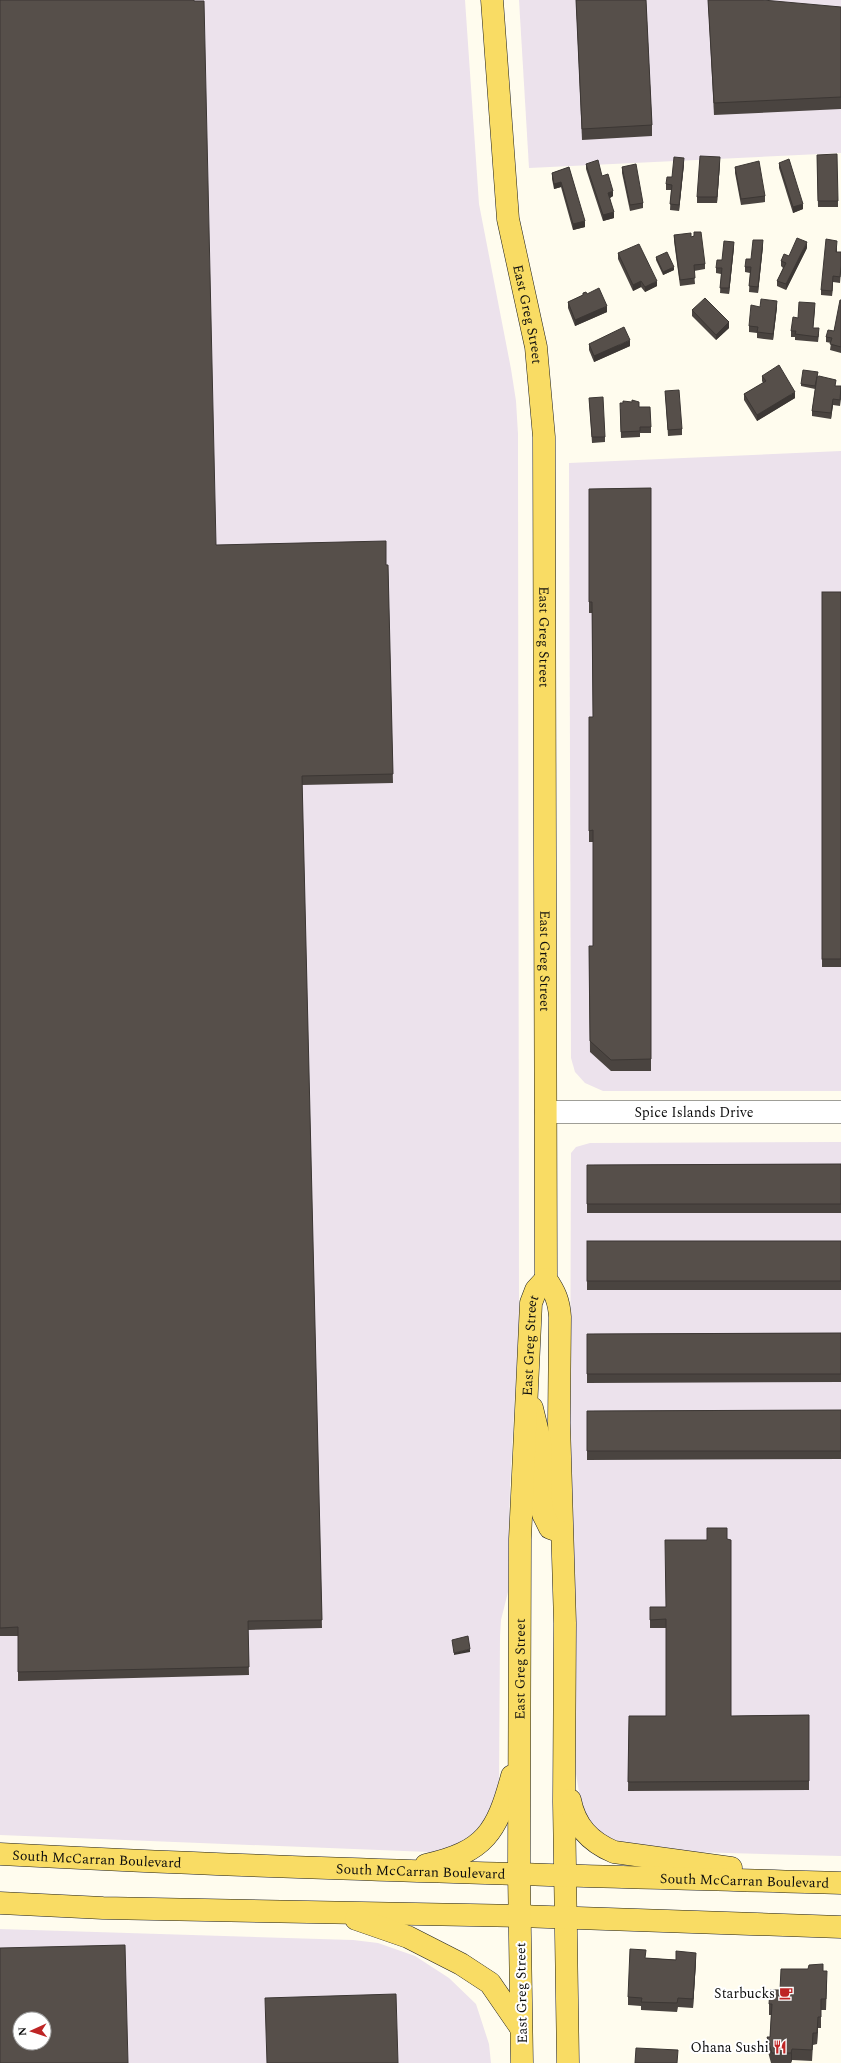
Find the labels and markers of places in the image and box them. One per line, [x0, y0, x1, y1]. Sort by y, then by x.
place label: Starbucks [714, 1983, 775, 2004]
cafe icon: Starbucks [778, 1985, 794, 2001]
place label: Ohana Sushi [691, 2037, 769, 2058]
restaurant icon: Ohana Sushi [772, 2039, 788, 2055]

